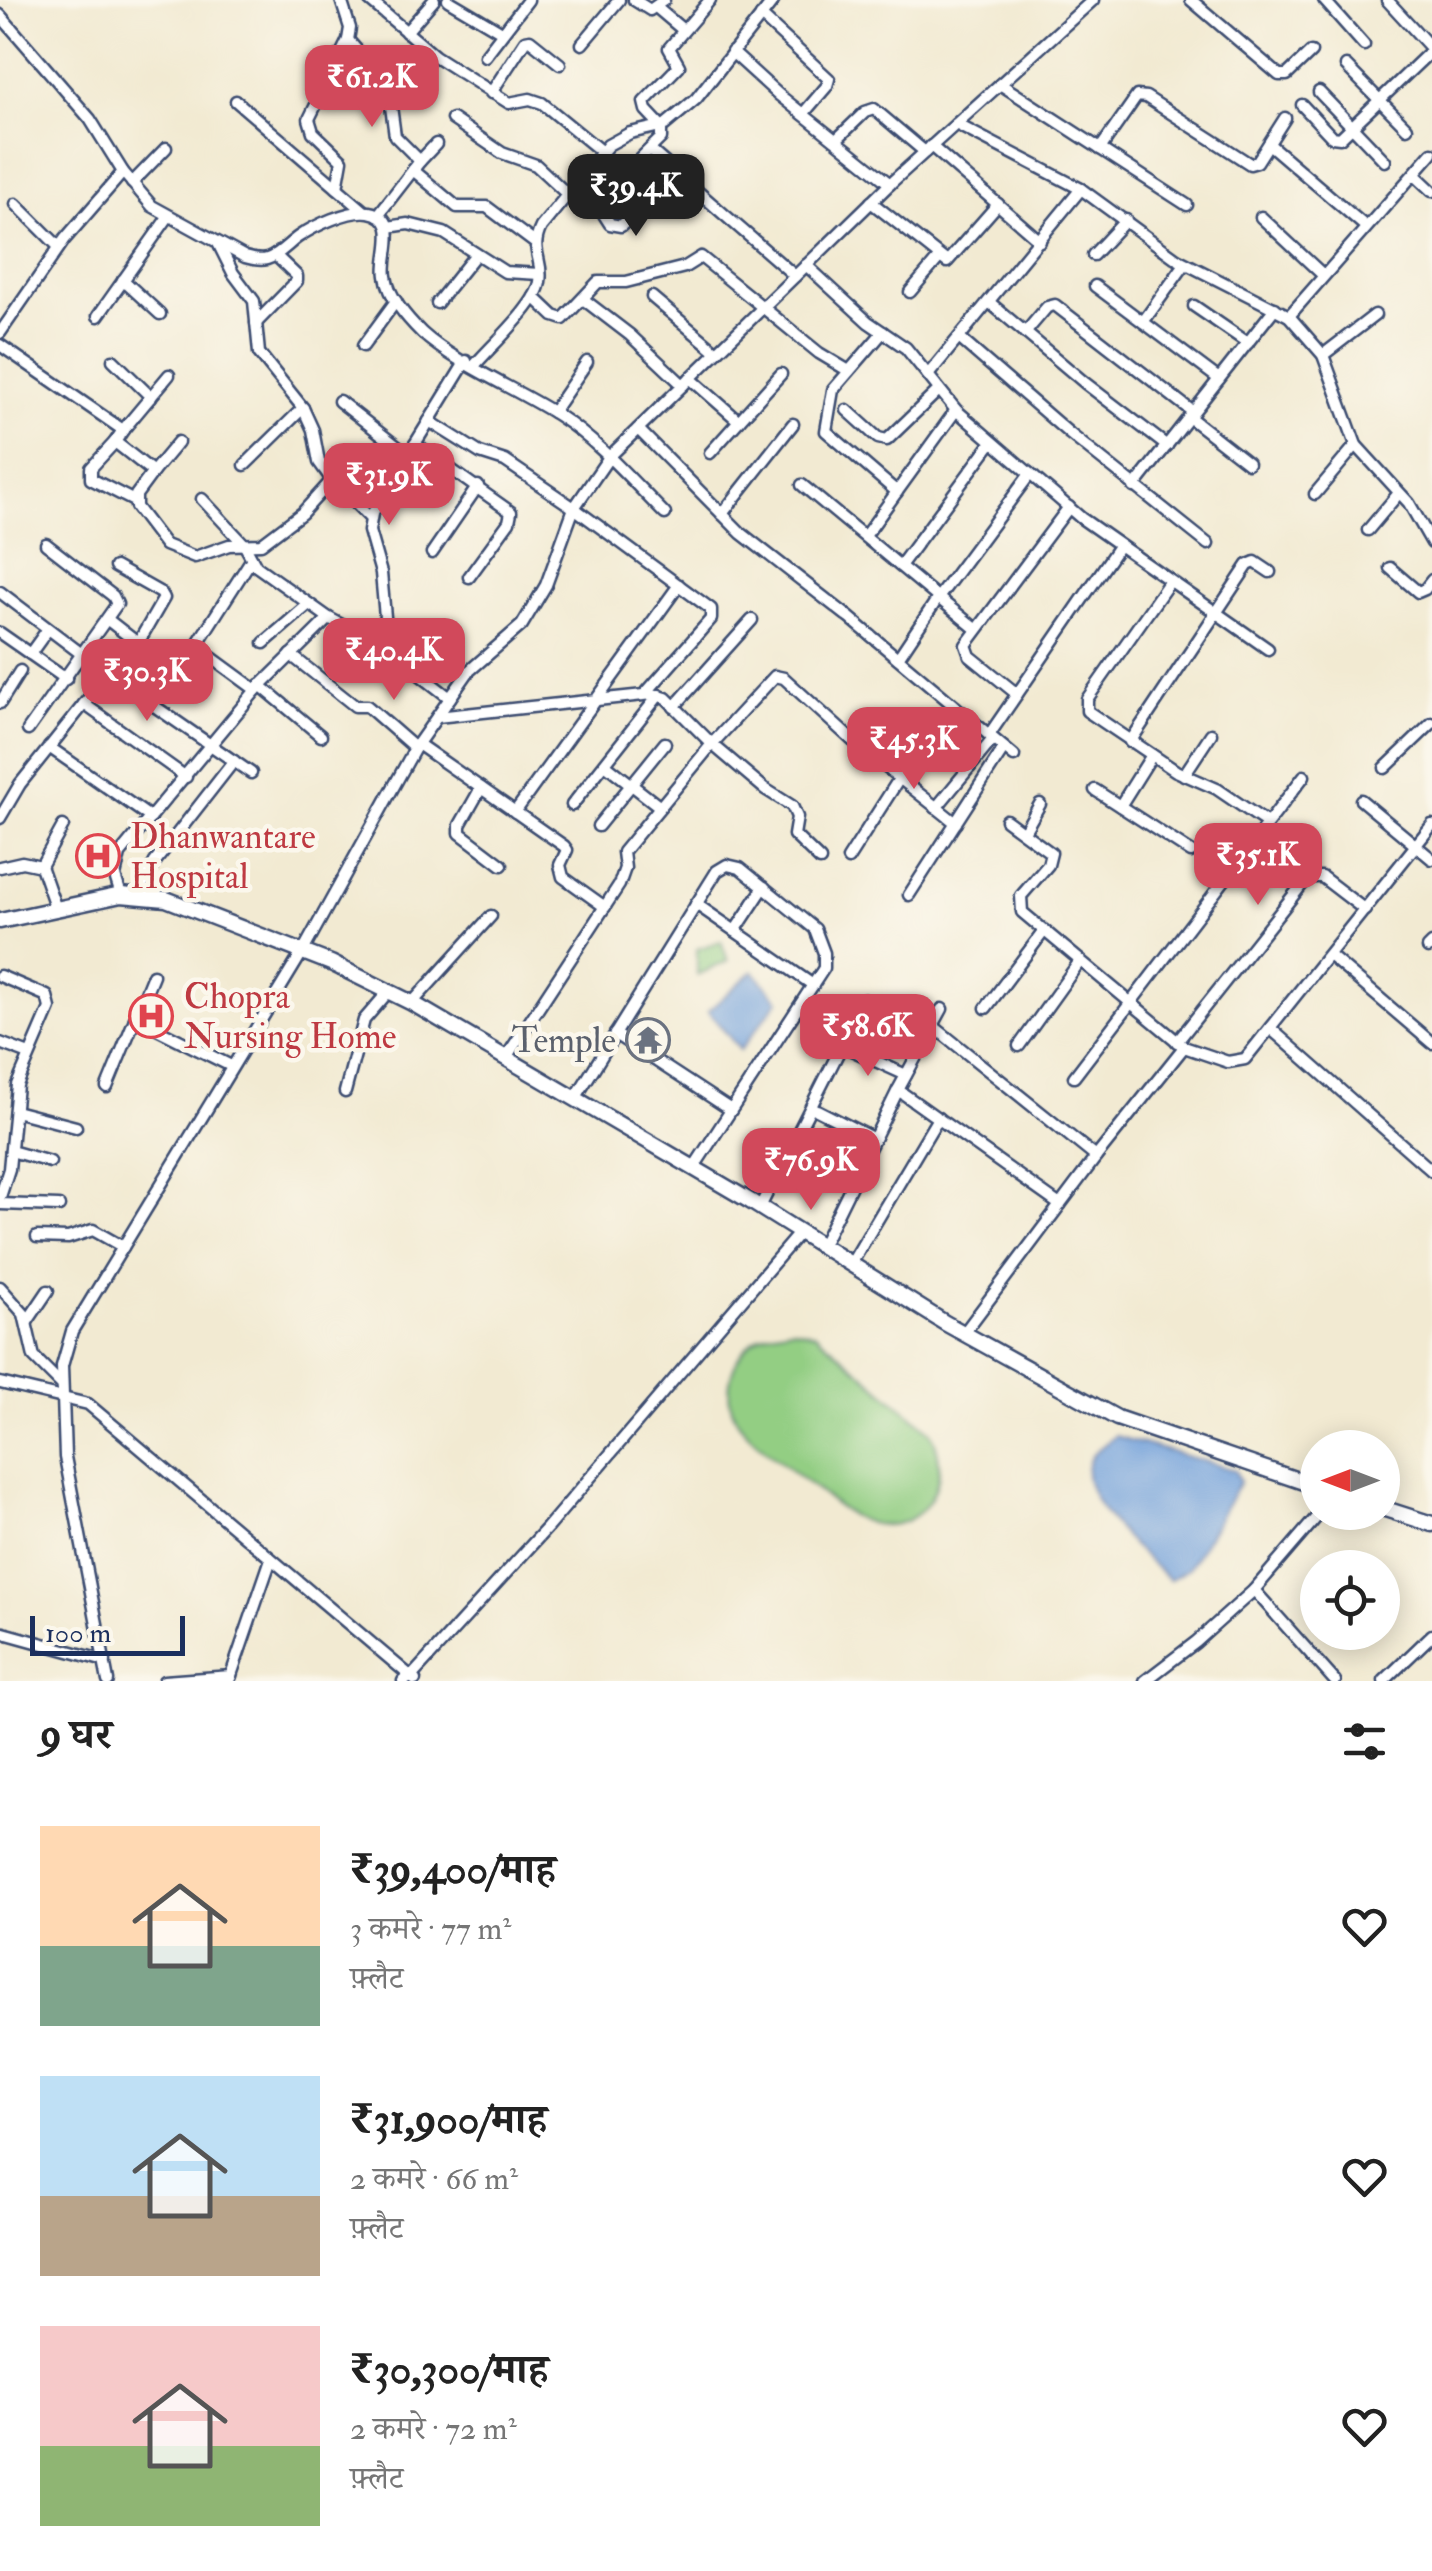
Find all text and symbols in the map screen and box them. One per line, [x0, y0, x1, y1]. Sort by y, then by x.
pin: ₹61.2K [291, 45, 453, 130]
text: ₹61.2K [327, 57, 417, 97]
pin: ₹39.4K [555, 154, 717, 239]
text: ₹39.4K [589, 166, 683, 206]
pin: ₹31.9K [308, 443, 470, 528]
text: ₹31.9K [346, 455, 432, 495]
pin: ₹40.4K [313, 618, 475, 703]
text: ₹40.4K [345, 630, 443, 670]
pin: ₹30.3K [66, 639, 228, 724]
text: ₹30.3K [103, 651, 191, 691]
pin: ₹45.3K [833, 707, 995, 792]
text: ₹45.3K [869, 719, 959, 759]
place label: Dhanwantare Hospital [130, 815, 316, 899]
pin: ₹35.1K [1177, 823, 1339, 908]
hospital icon: Dhanwantare Hospital [75, 833, 121, 879]
text: ₹35.1K [1216, 835, 1300, 875]
place label: Chopra Nursing Home [184, 975, 396, 1059]
hospital icon: Chopra Nursing Home [128, 993, 174, 1039]
pin: ₹58.6K [787, 994, 949, 1079]
text: ₹58.6K [822, 1006, 914, 1046]
temple icon: Temple [625, 1017, 671, 1063]
place label: Temple [512, 1019, 616, 1063]
pin: ₹76.9K [730, 1128, 892, 1213]
text: ₹76.9K [764, 1140, 858, 1180]
north arrow [1300, 1430, 1400, 1530]
map controls [1300, 1430, 1400, 1650]
button: locate [1300, 1550, 1400, 1650]
scale bar [30, 1611, 185, 1656]
text: 100 m [45, 1616, 111, 1651]
text: 9 घर [40, 1709, 112, 1761]
icon: filters [1337, 1714, 1392, 1769]
text: ₹39,400/माह [350, 1844, 556, 1896]
icon: home [120, 1866, 240, 1986]
icon: heart [1337, 1899, 1392, 1954]
text: 3 कमरे · 77 m² [350, 1909, 511, 1949]
text: फ़्लैट [350, 1959, 403, 1999]
text: ₹31,900/माह [350, 2094, 547, 2146]
icon: home [120, 2116, 240, 2236]
icon: heart [1337, 2149, 1392, 2204]
text: 2 कमरे · 66 m² [350, 2159, 518, 2199]
text: फ़्लैट [350, 2209, 403, 2249]
text: ₹30,300/माह [350, 2344, 548, 2396]
icon: home [120, 2366, 240, 2486]
icon: heart [1337, 2399, 1392, 2454]
text: 2 कमरे · 72 m² [350, 2409, 517, 2449]
text: फ़्लैट [350, 2459, 403, 2499]

